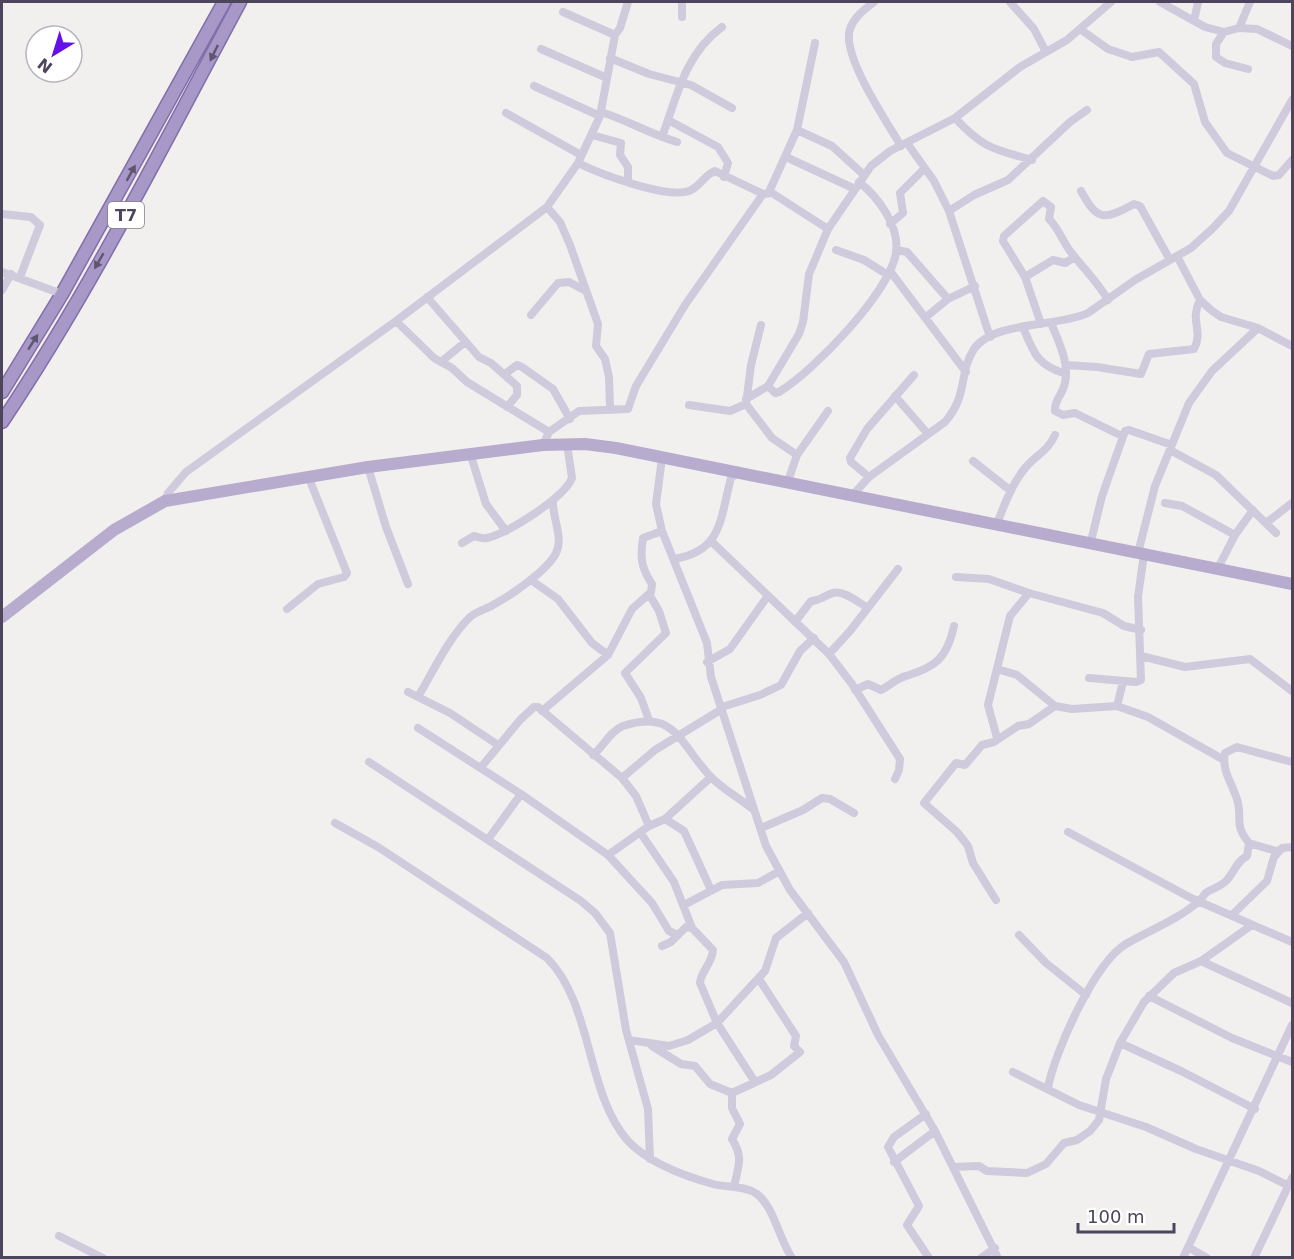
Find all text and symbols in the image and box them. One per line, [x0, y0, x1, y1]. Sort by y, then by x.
north arrow [24, 24, 84, 84]
one-way arrow [209, 45, 218, 62]
text: N [34, 54, 56, 77]
one-way arrow [126, 165, 136, 182]
road number: T7 [108, 202, 144, 228]
one-way arrow [94, 253, 105, 269]
one-way arrow [27, 334, 38, 350]
scale bar [1078, 1196, 1174, 1234]
text: 100 m [1087, 1206, 1145, 1227]

